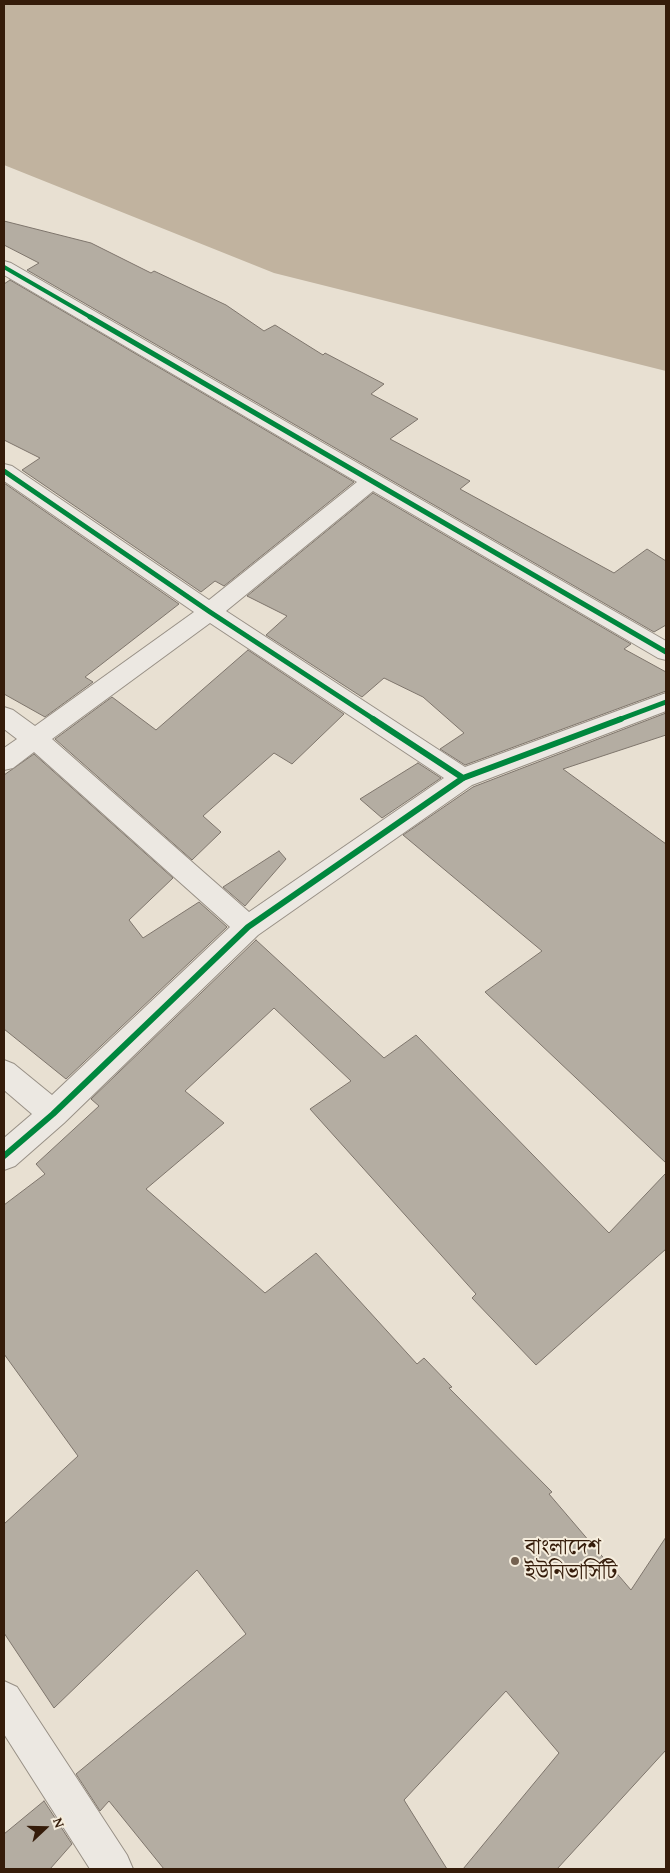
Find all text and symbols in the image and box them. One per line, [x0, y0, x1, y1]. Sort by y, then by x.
place label: বাংলাদেশ ইউনিভার্সিটি [525, 1535, 617, 1586]
marker: বাংলাদেশ ইউনিভার্সিটি [509, 1555, 521, 1567]
north arrow [20, 1803, 70, 1853]
text: N [48, 1815, 70, 1831]

